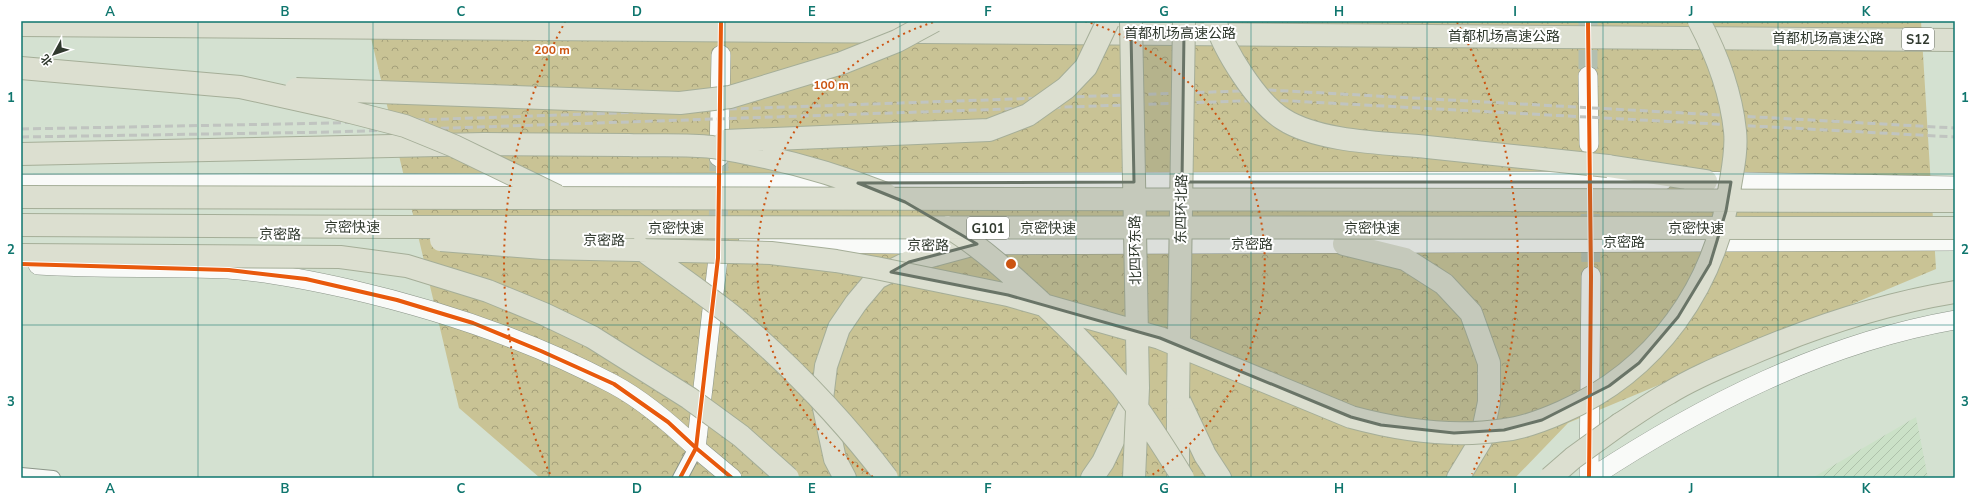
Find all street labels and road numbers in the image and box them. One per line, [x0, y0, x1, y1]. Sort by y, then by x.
street label: 首都机场高速公路 [1124, 24, 1236, 43]
street label: 首都机场高速公路 [1448, 27, 1560, 46]
road number: S12 [1902, 28, 1934, 50]
street label: 首都机场高速公路 [1772, 29, 1884, 48]
street label: 东四环北路 [1171, 174, 1192, 244]
street label: 北四环东路 [1125, 215, 1146, 285]
road number: G101 [967, 217, 1009, 239]
street label: 京密快速 [324, 218, 380, 237]
street label: 京密快速 [648, 219, 704, 238]
street label: 京密快速 [1020, 219, 1076, 238]
street label: 京密快速 [1344, 219, 1400, 238]
street label: 京密快速 [1668, 219, 1724, 238]
street label: 京密路 [259, 225, 301, 244]
street label: 京密路 [583, 231, 625, 250]
street label: 京密路 [1603, 233, 1645, 252]
street label: 京密路 [1231, 235, 1273, 254]
street label: 京密路 [907, 236, 949, 255]

